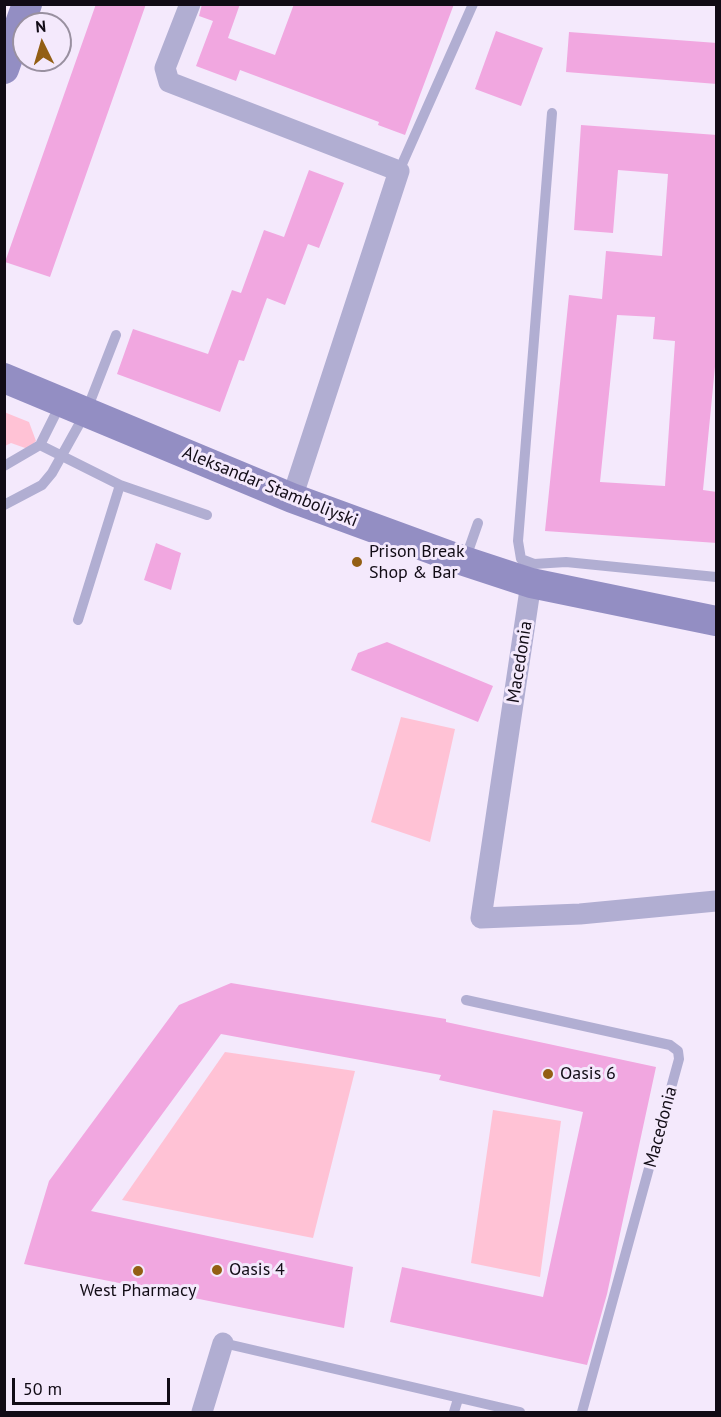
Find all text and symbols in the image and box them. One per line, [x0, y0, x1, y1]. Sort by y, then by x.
north arrow [12, 12, 72, 72]
text: N [34, 16, 47, 36]
street label: Aleksandar Stamboliyski [179, 442, 361, 532]
place label: Prison Break Shop & Bar [369, 541, 465, 584]
marker: Prison Break Shop & Bar [350, 555, 364, 569]
street label: Macedonia [503, 619, 537, 705]
place label: Oasis 6 [560, 1063, 616, 1085]
marker: Oasis 6 [541, 1067, 555, 1081]
street label: Macedonia [640, 1084, 682, 1170]
place label: Oasis 4 [229, 1259, 285, 1281]
marker: Oasis 4 [210, 1263, 224, 1277]
marker: West Pharmacy [131, 1264, 145, 1278]
place label: West Pharmacy [80, 1280, 196, 1302]
scale bar [15, 1366, 172, 1404]
text: 50 m [23, 1377, 62, 1400]

